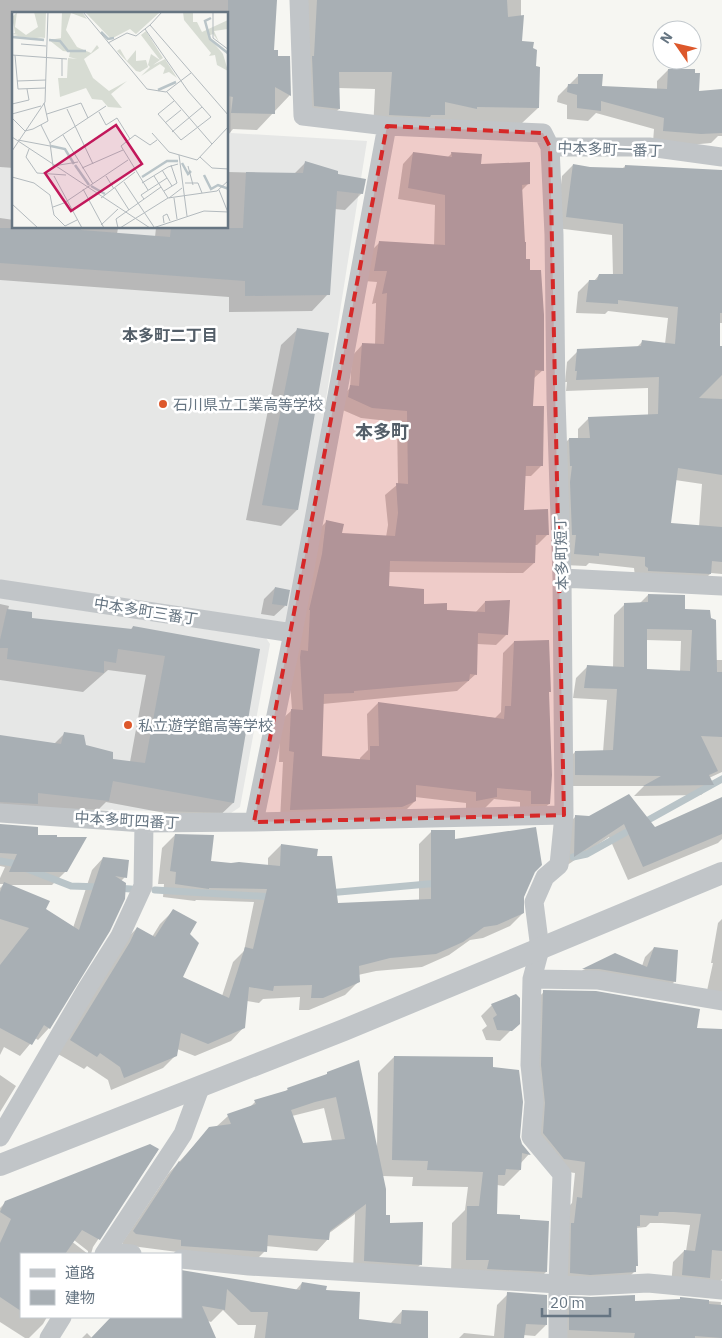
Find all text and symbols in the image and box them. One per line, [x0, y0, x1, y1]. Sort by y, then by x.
inset map [12, 12, 229, 229]
north arrow [652, 20, 702, 70]
text: N [656, 28, 677, 47]
street label: 中本多町一番丁 [557, 138, 663, 160]
district label: 本多町二丁目 [122, 325, 218, 345]
place label: 石川県立工業高等学校 [173, 395, 323, 414]
marker: 石川県立工業高等学校 [157, 398, 169, 410]
district label: 本多町 [355, 420, 409, 443]
street label: 本多町短丁 [550, 515, 572, 591]
street label: 中本多町三番丁 [93, 593, 199, 629]
place label: 私立遊学館高等学校 [138, 716, 273, 735]
marker: 私立遊学館高等学校 [122, 719, 134, 731]
street label: 中本多町四番丁 [74, 808, 180, 832]
legend [20, 1253, 182, 1318]
text: 道路 [65, 1263, 95, 1282]
scale bar [542, 1286, 610, 1318]
text: 建物 [65, 1288, 95, 1307]
text: 20 m [550, 1293, 585, 1312]

